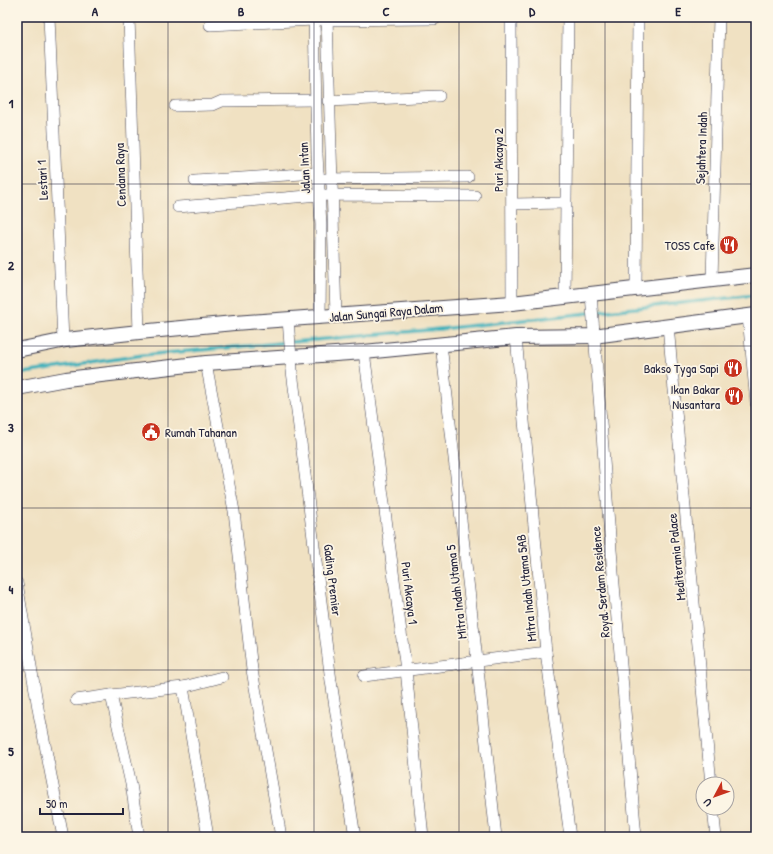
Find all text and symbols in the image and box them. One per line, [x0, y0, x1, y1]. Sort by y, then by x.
text: A [92, 2, 99, 20]
text: B [238, 2, 245, 20]
text: C [382, 2, 390, 20]
text: D [529, 2, 536, 20]
text: E [675, 2, 681, 20]
text: 1 [9, 94, 14, 112]
street label: Sejahtera Indah [691, 111, 711, 184]
street label: Puri Akcaya 2 [489, 128, 507, 192]
street label: Jalan Intan [294, 142, 314, 194]
street label: Cendana Raya [110, 143, 130, 207]
street label: Lestari 1 [32, 159, 52, 201]
restaurant icon: TOSS Cafe [718, 234, 740, 256]
place label: TOSS Cafe [665, 236, 715, 254]
text: 2 [8, 256, 15, 274]
street label: Jalan Sungai Raya Dalam [328, 298, 444, 326]
restaurant icon: Bakso Tyga Sapi [722, 357, 744, 379]
place label: Bakso Tyga Sapi [644, 359, 719, 377]
place label: Ikan Bakar Nusantara [670, 380, 720, 413]
restaurant icon: Ikan Bakar Nusantara [723, 385, 745, 407]
text: 3 [8, 418, 14, 436]
public building icon: Rumah Tahanan [140, 421, 162, 443]
place label: Rumah Tahanan [165, 423, 237, 441]
street label: Mediterania Palace [662, 512, 690, 602]
street label: Royal Serdam Residence [586, 526, 614, 638]
street label: Mitra Indah Utama 5AB [511, 533, 541, 643]
street label: Gading Premier [320, 543, 346, 617]
street label: Mitra Indah Utama 5 [441, 543, 471, 640]
street label: Puri Akcaya 1 [397, 561, 423, 625]
text: 4 [9, 580, 14, 598]
text: 5 [8, 742, 14, 760]
north arrow [695, 776, 735, 816]
scale bar [40, 790, 123, 816]
text: 50 m [46, 795, 67, 812]
text: U [700, 796, 715, 809]

